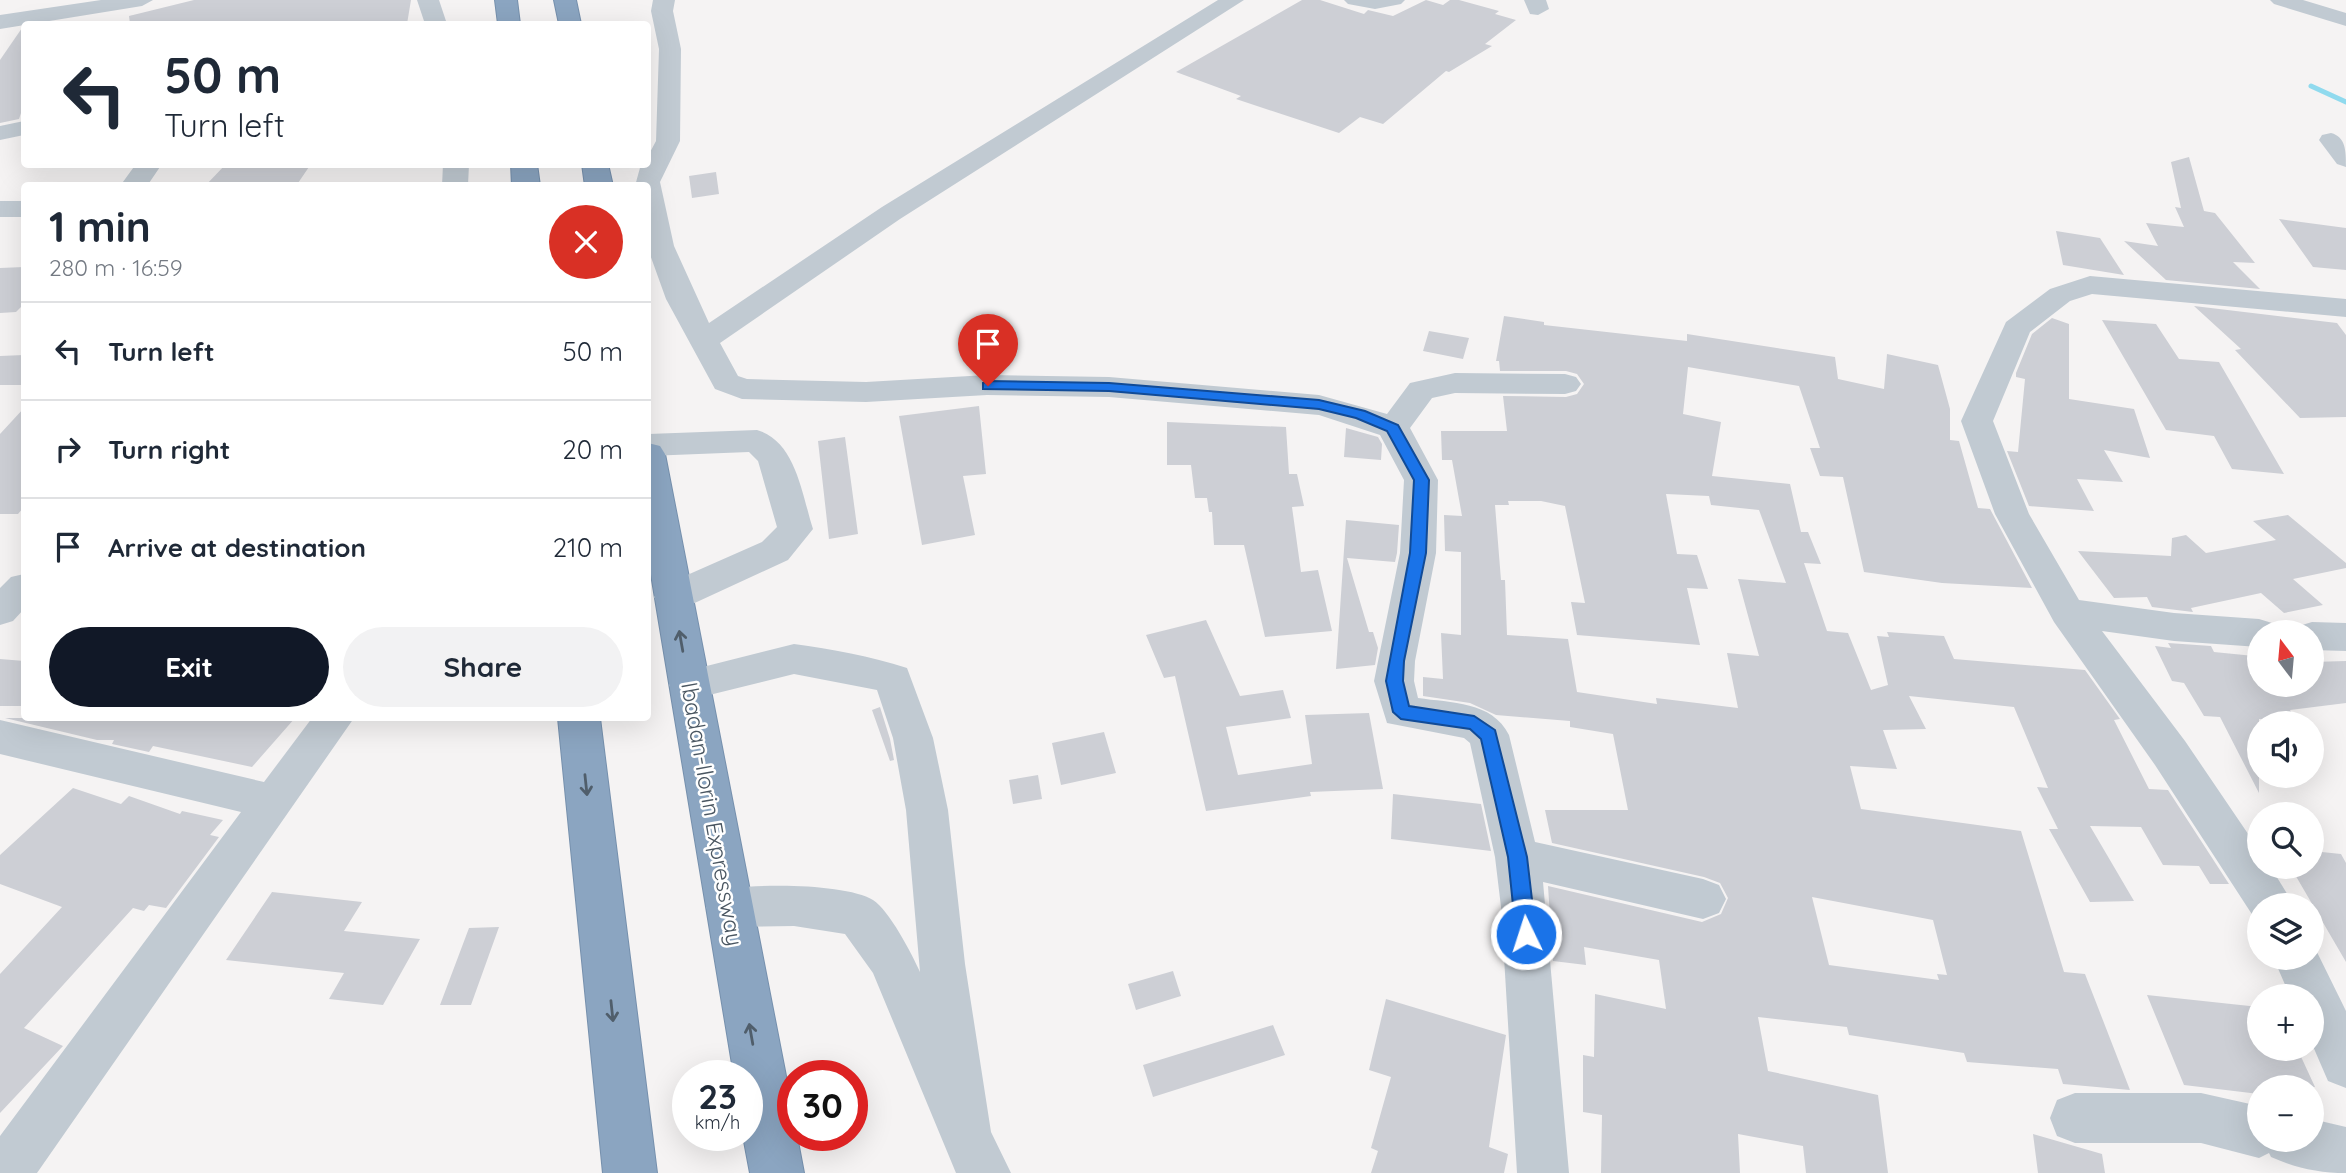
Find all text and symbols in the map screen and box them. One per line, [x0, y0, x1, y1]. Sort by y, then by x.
text: 50 m [164, 44, 281, 105]
icon: left [49, 49, 140, 140]
text: Turn left [164, 105, 285, 145]
text: 1 min [49, 200, 151, 253]
button: close [549, 205, 623, 279]
text: 280 m · 16:59 [49, 253, 183, 282]
pin [958, 314, 1018, 386]
icon: arrive [969, 325, 1007, 363]
icon: left [49, 332, 87, 370]
text: Turn left [108, 335, 215, 368]
text: 50 m [563, 335, 623, 368]
icon: right [49, 430, 87, 468]
text: Turn right [108, 433, 230, 466]
text: 20 m [562, 433, 623, 466]
icon: arrive [49, 528, 87, 566]
text: Arrive at destination [108, 531, 366, 564]
text: 210 m [553, 531, 623, 564]
north arrow [2247, 620, 2324, 696]
map controls [2247, 620, 2324, 1152]
button: Exit [49, 627, 329, 707]
button: Share [343, 627, 623, 707]
one-way arrow [674, 630, 687, 653]
street label: Ibadan-Ilorin Expressway [675, 680, 750, 948]
button: sound [2247, 711, 2324, 788]
one-way arrow [580, 773, 593, 796]
button: search [2247, 802, 2324, 879]
button: layers [2247, 893, 2324, 970]
position arrow [1489, 897, 1563, 971]
button: + [2247, 984, 2324, 1061]
one-way arrow [606, 1000, 619, 1022]
one-way arrow [744, 1023, 758, 1046]
speed limit sign: 30 [777, 1060, 868, 1151]
text: 23 [698, 1074, 737, 1118]
button: − [2247, 1075, 2324, 1152]
text: km/h [695, 1111, 740, 1134]

